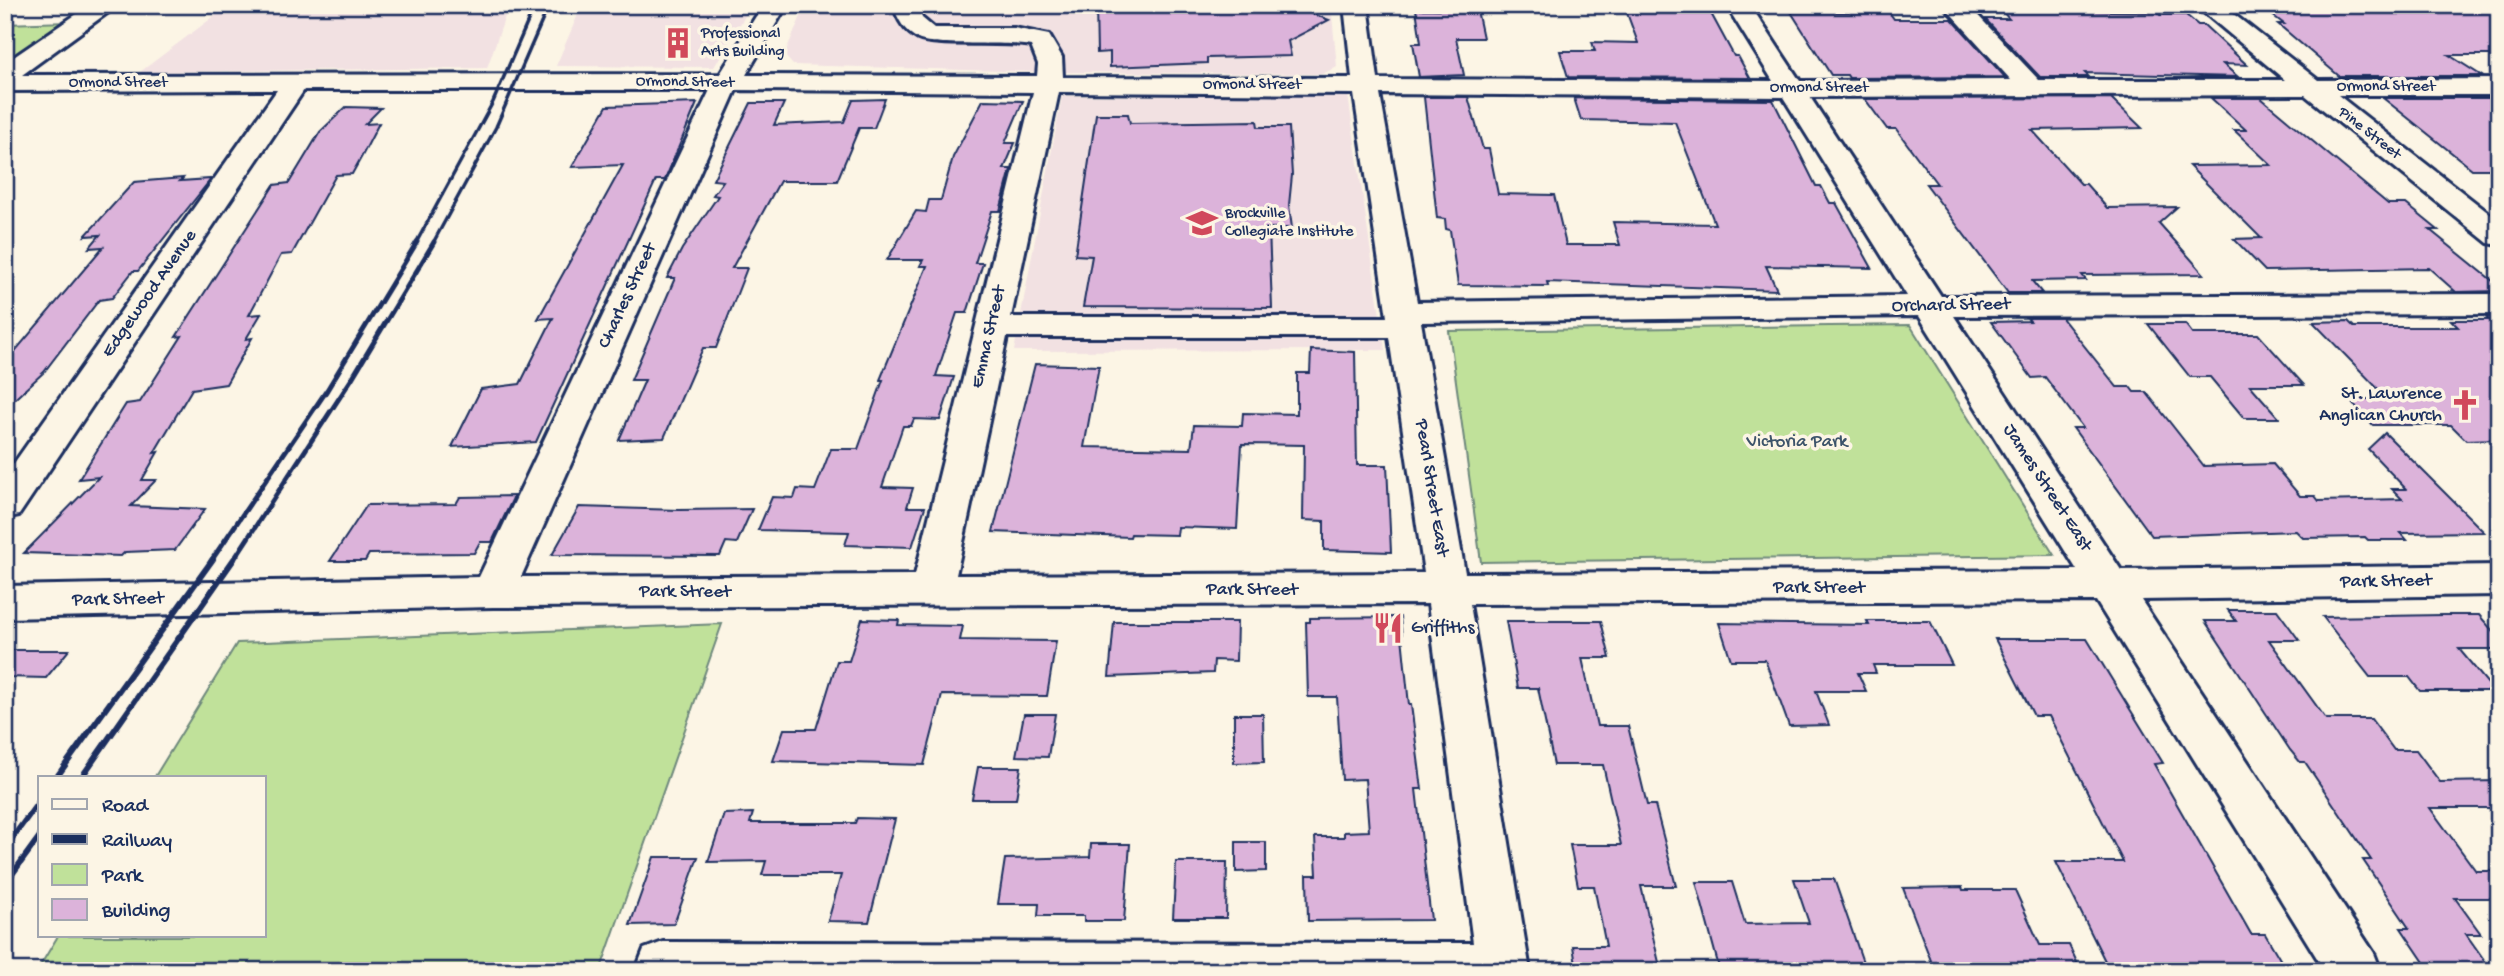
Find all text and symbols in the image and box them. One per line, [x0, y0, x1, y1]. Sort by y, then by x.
place label: Professional Arts Building [700, 25, 785, 62]
building icon: Professional Arts Building [661, 26, 695, 60]
street label: Ormond Street [636, 73, 736, 93]
street label: Ormond Street [69, 74, 169, 93]
street label: Ormond Street [1203, 76, 1303, 95]
street label: Ormond Street [2337, 78, 2437, 97]
street label: Ormond Street [1770, 79, 1870, 98]
street label: Pine Street [2333, 103, 2405, 165]
place label: Brockville Collegiate Institute [1224, 205, 1354, 242]
school or university icon: Brockville Collegiate Institute [1185, 206, 1219, 240]
street label: Edgewood Avenue [97, 225, 203, 362]
street label: Charles Street [594, 237, 663, 352]
street label: Emma Street [966, 281, 1012, 391]
street label: Orchard Street [1892, 293, 2013, 319]
place label: St. Lawrence Anglican Church [2319, 383, 2442, 428]
church icon: St. Lawrence Anglican Church [2448, 388, 2482, 422]
street label: Pearl Street East [1409, 417, 1454, 560]
street label: James Street East [1997, 420, 2098, 558]
park label: Victoria Park [1746, 431, 1849, 454]
street label: Park Street [2339, 570, 2434, 594]
street label: Park Street [1772, 577, 1867, 600]
street label: Park Street [1205, 579, 1300, 602]
street label: Park Street [638, 581, 733, 604]
street label: Park Street [71, 588, 166, 612]
restaurant icon: Griffiths [1371, 611, 1405, 645]
place label: Griffiths [1411, 617, 1476, 640]
legend [38, 776, 266, 937]
text: Road [102, 795, 150, 820]
text: Railway [102, 830, 172, 855]
text: Park [101, 865, 145, 890]
text: Building [101, 900, 171, 925]

